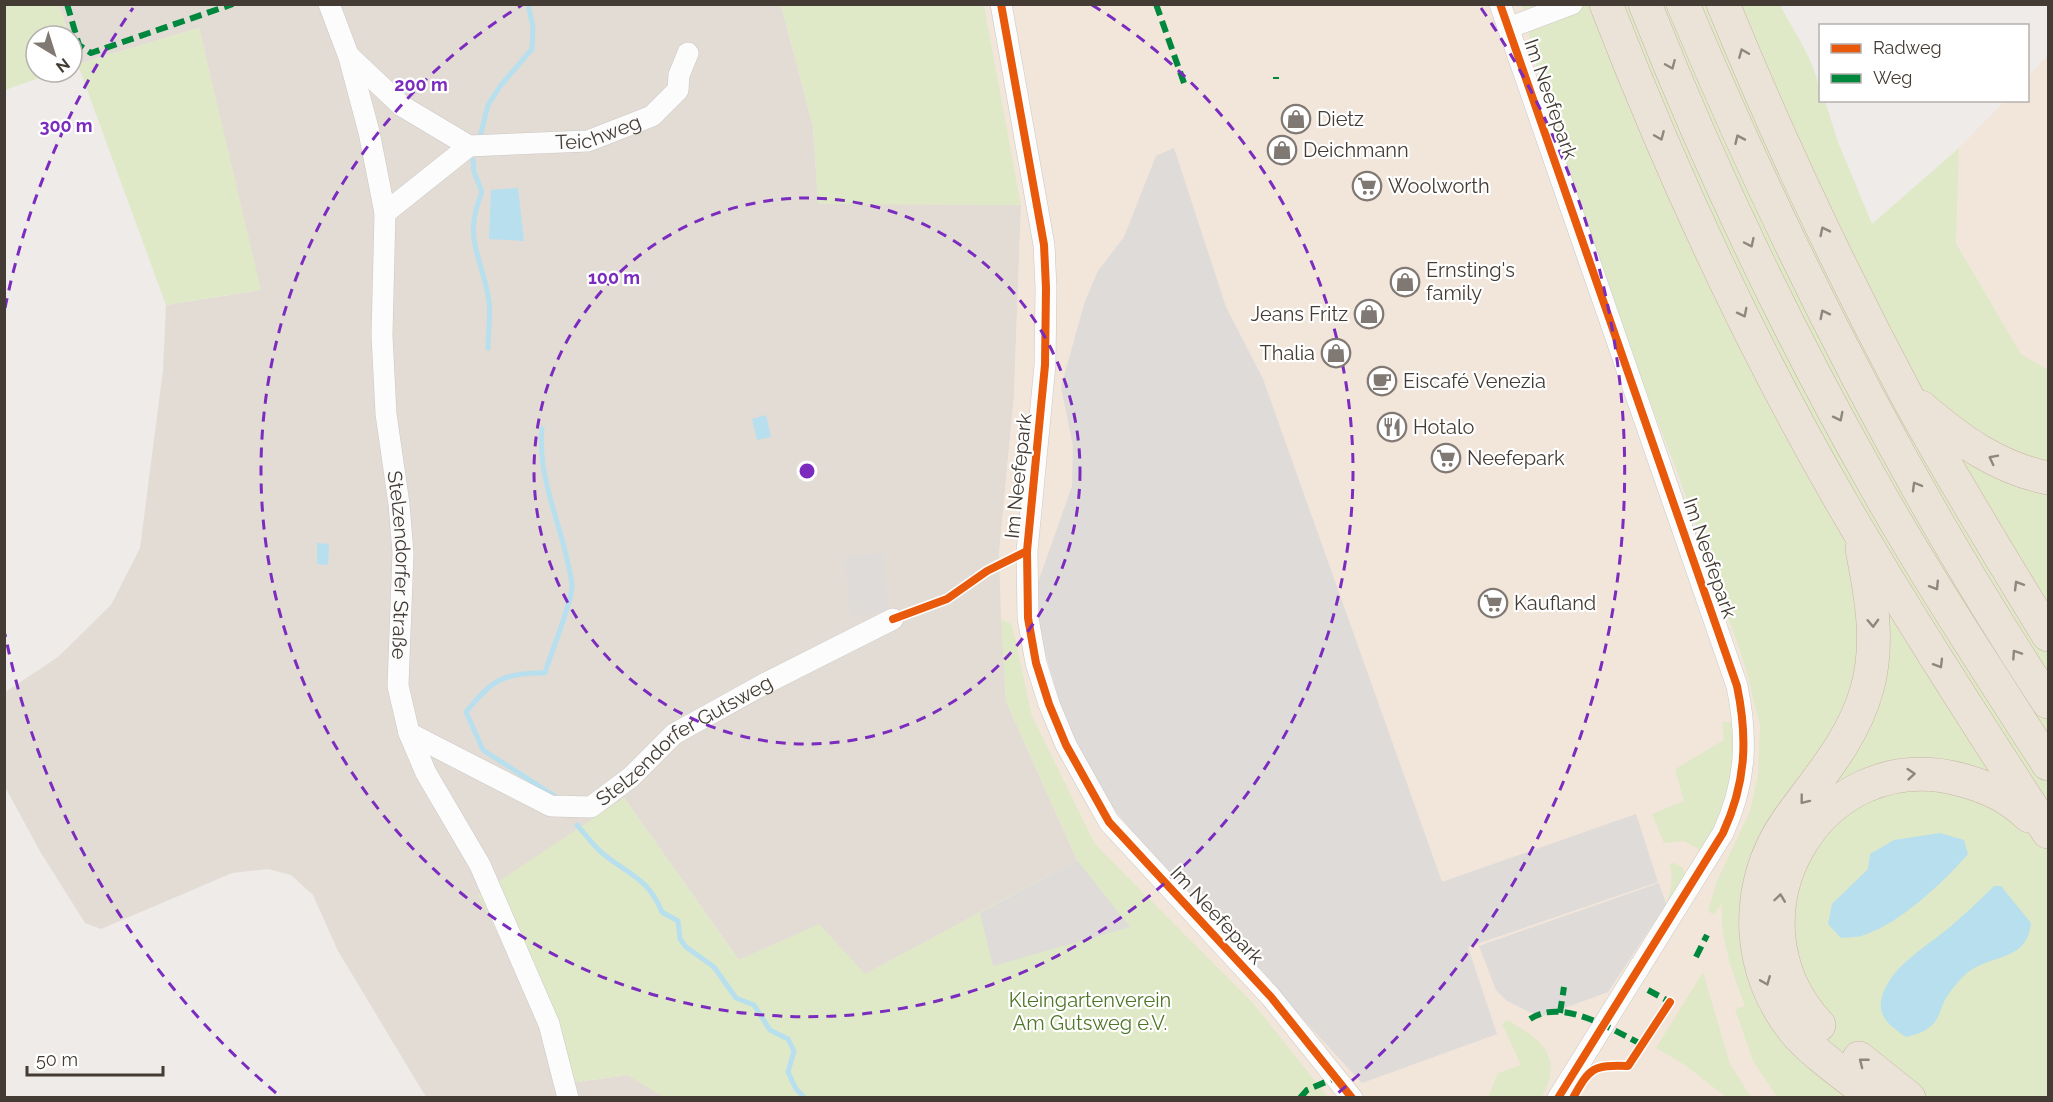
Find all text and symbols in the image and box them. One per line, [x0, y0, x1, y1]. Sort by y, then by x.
north arrow [24, 24, 84, 84]
legend [1819, 24, 2029, 102]
street label: Im Neefepark [1519, 36, 1583, 163]
text: Radweg [1873, 37, 1942, 58]
one-way arrow [1738, 48, 1750, 59]
text: N [52, 54, 74, 77]
one-way arrow [1664, 59, 1676, 70]
text: Weg [1873, 67, 1912, 88]
text: 200 m [394, 74, 448, 95]
shop icon: Dietz [1280, 103, 1312, 135]
place label: Dietz [1317, 107, 1364, 131]
street label: Teichweg [555, 110, 644, 154]
text: 300 m [39, 115, 93, 136]
one-way arrow [1653, 130, 1665, 141]
shop icon: Deichmann [1266, 134, 1298, 166]
one-way arrow [1735, 134, 1747, 145]
place label: Deichmann [1303, 138, 1409, 162]
supermarket icon: Woolworth [1351, 170, 1383, 202]
place label: Woolworth [1388, 174, 1490, 198]
one-way arrow [1819, 226, 1831, 237]
one-way arrow [1743, 237, 1755, 248]
place label: Ernsting's family [1426, 258, 1515, 305]
shop icon: Ernsting's family [1389, 266, 1421, 298]
text: 100 m [588, 267, 640, 288]
shop icon: Jeans Fritz [1353, 298, 1385, 330]
place label: Jeans Fritz [1251, 302, 1348, 326]
one-way arrow [1736, 307, 1747, 317]
one-way arrow [1820, 310, 1831, 321]
shop icon: Thalia [1320, 337, 1352, 369]
place label: Thalia [1260, 341, 1315, 365]
cafe icon: Eiscafé Venezia [1366, 365, 1398, 397]
place label: Eiscafé Venezia [1403, 369, 1546, 393]
restaurant icon: Hotalo [1376, 411, 1408, 443]
one-way arrow [1831, 411, 1843, 422]
street label: Im Neefepark [999, 412, 1037, 540]
place label: Hotalo [1413, 415, 1474, 439]
supermarket icon: Neefepark [1430, 442, 1462, 474]
place label: Neefepark [1467, 446, 1565, 470]
one-way arrow [1989, 455, 2000, 466]
centre of rings [797, 461, 817, 481]
street label: Stelzendorfer Straße [382, 469, 415, 660]
one-way arrow [1912, 482, 1923, 492]
street label: Im Neefepark [1678, 495, 1742, 622]
one-way arrow [1927, 580, 1939, 590]
one-way arrow [2014, 581, 2026, 591]
supermarket icon: Kaufland [1477, 587, 1509, 619]
place label: Kaufland [1514, 591, 1596, 615]
one-way arrow [1866, 619, 1879, 628]
one-way arrow [2012, 649, 2023, 660]
one-way arrow [1932, 658, 1944, 668]
street label: Stelzendorfer Gutsweg [591, 670, 777, 811]
one-way arrow [1907, 768, 1916, 781]
one-way arrow [1800, 793, 1811, 804]
street label: Im Neefepark [1165, 861, 1269, 970]
one-way arrow [1774, 893, 1786, 903]
one-way arrow [1759, 975, 1771, 986]
park label: Kleingartenverein Am Gutsweg e.V. [1009, 988, 1171, 1035]
scale bar [27, 1039, 164, 1077]
text: 50 m [36, 1049, 78, 1070]
one-way arrow [1859, 1058, 1870, 1069]

